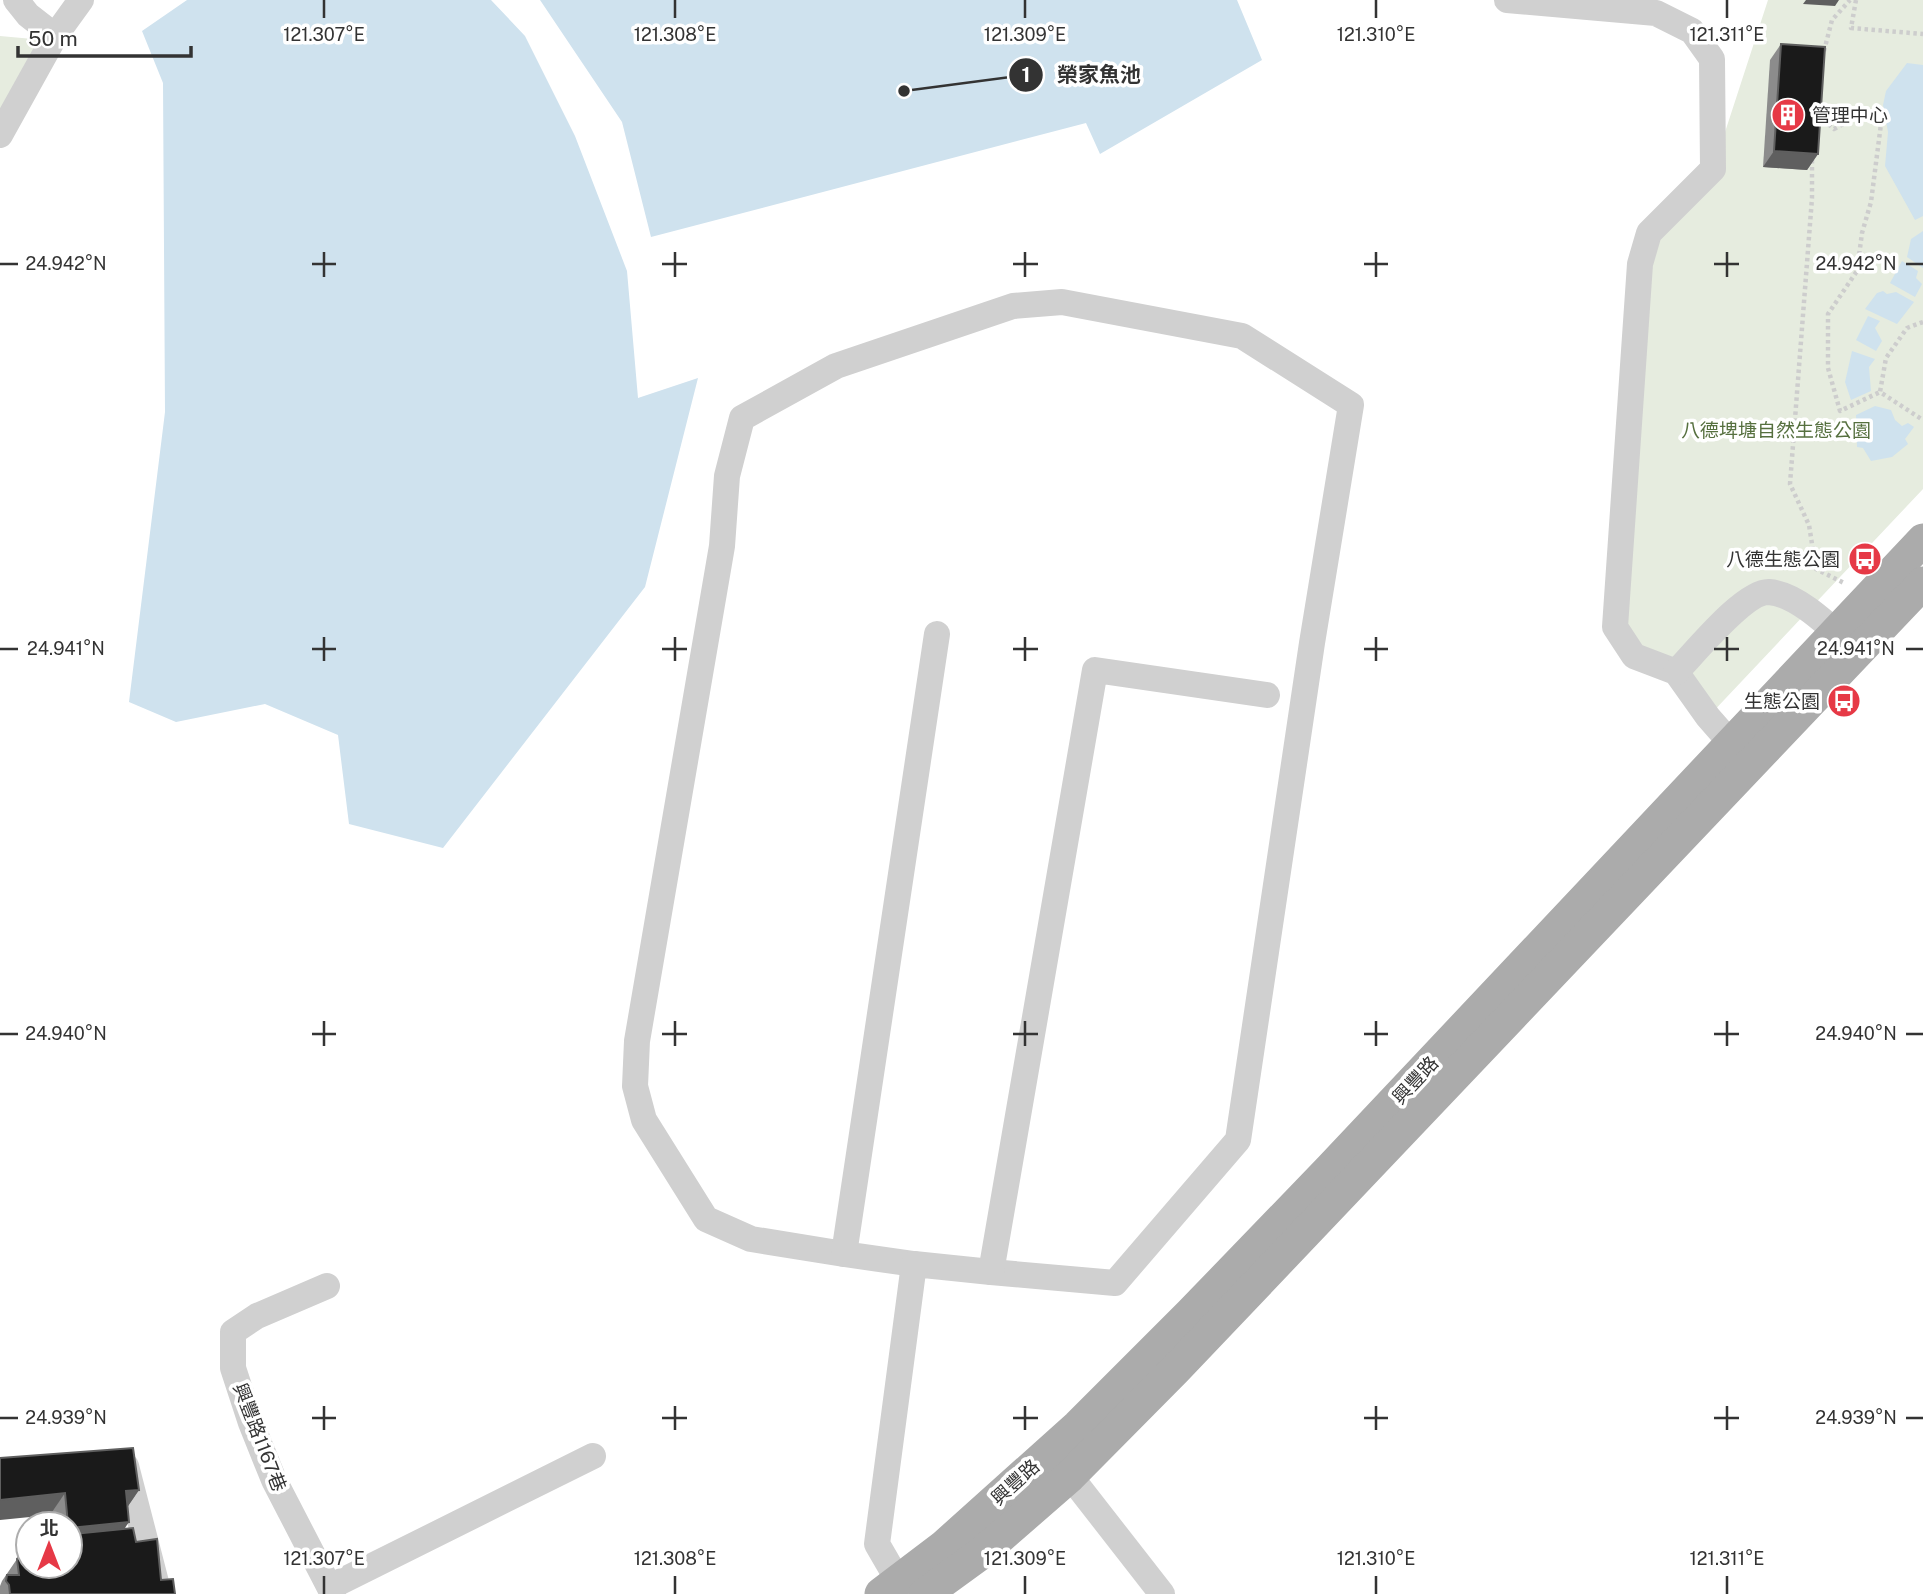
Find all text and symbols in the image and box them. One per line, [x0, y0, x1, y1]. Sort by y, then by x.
scale bar [18, 14, 191, 58]
text: 121.307°E [283, 24, 365, 45]
text: 121.308°E [634, 24, 716, 45]
text: 121.309°E [984, 24, 1066, 45]
text: 121.310°E [1337, 24, 1415, 45]
text: 121.311°E [1690, 24, 1764, 45]
text: 50 m [28, 26, 78, 51]
callout: 榮家魚池 [1008, 54, 1155, 96]
text: 1 [1022, 62, 1031, 87]
text: 榮家魚池 [1057, 62, 1141, 87]
building icon: 管理中心 [1769, 96, 1807, 134]
place label: 管理中心 [1812, 104, 1888, 126]
text: 24.942°N [25, 253, 107, 274]
text: 24.942°N [1815, 253, 1897, 274]
park label: 八德埤塘自然生態公園 [1681, 419, 1871, 441]
bus stop icon: 八德生態公園 [1846, 540, 1884, 578]
place label: 八德生態公園 [1726, 548, 1840, 570]
text: 24.941°N [27, 638, 105, 659]
text: 24.941°N [1817, 638, 1895, 659]
bus stop icon: 生態公園 [1825, 682, 1863, 720]
place label: 生態公園 [1744, 690, 1820, 712]
text: 24.940°N [25, 1023, 107, 1044]
text: 24.940°N [1815, 1023, 1897, 1044]
street label: 興豐路 [1388, 1052, 1442, 1108]
street label: 興豐路1167巷 [229, 1380, 291, 1494]
text: 24.939°N [25, 1407, 107, 1428]
text: 24.939°N [1815, 1407, 1897, 1428]
street label: 興豐路 [986, 1455, 1044, 1509]
north arrow [14, 1510, 84, 1580]
text: 北 [39, 1517, 59, 1539]
text: 121.307°E [283, 1548, 365, 1569]
text: 121.308°E [634, 1548, 716, 1569]
text: 121.309°E [984, 1548, 1066, 1569]
text: 121.310°E [1337, 1548, 1415, 1569]
text: 121.311°E [1690, 1548, 1764, 1569]

